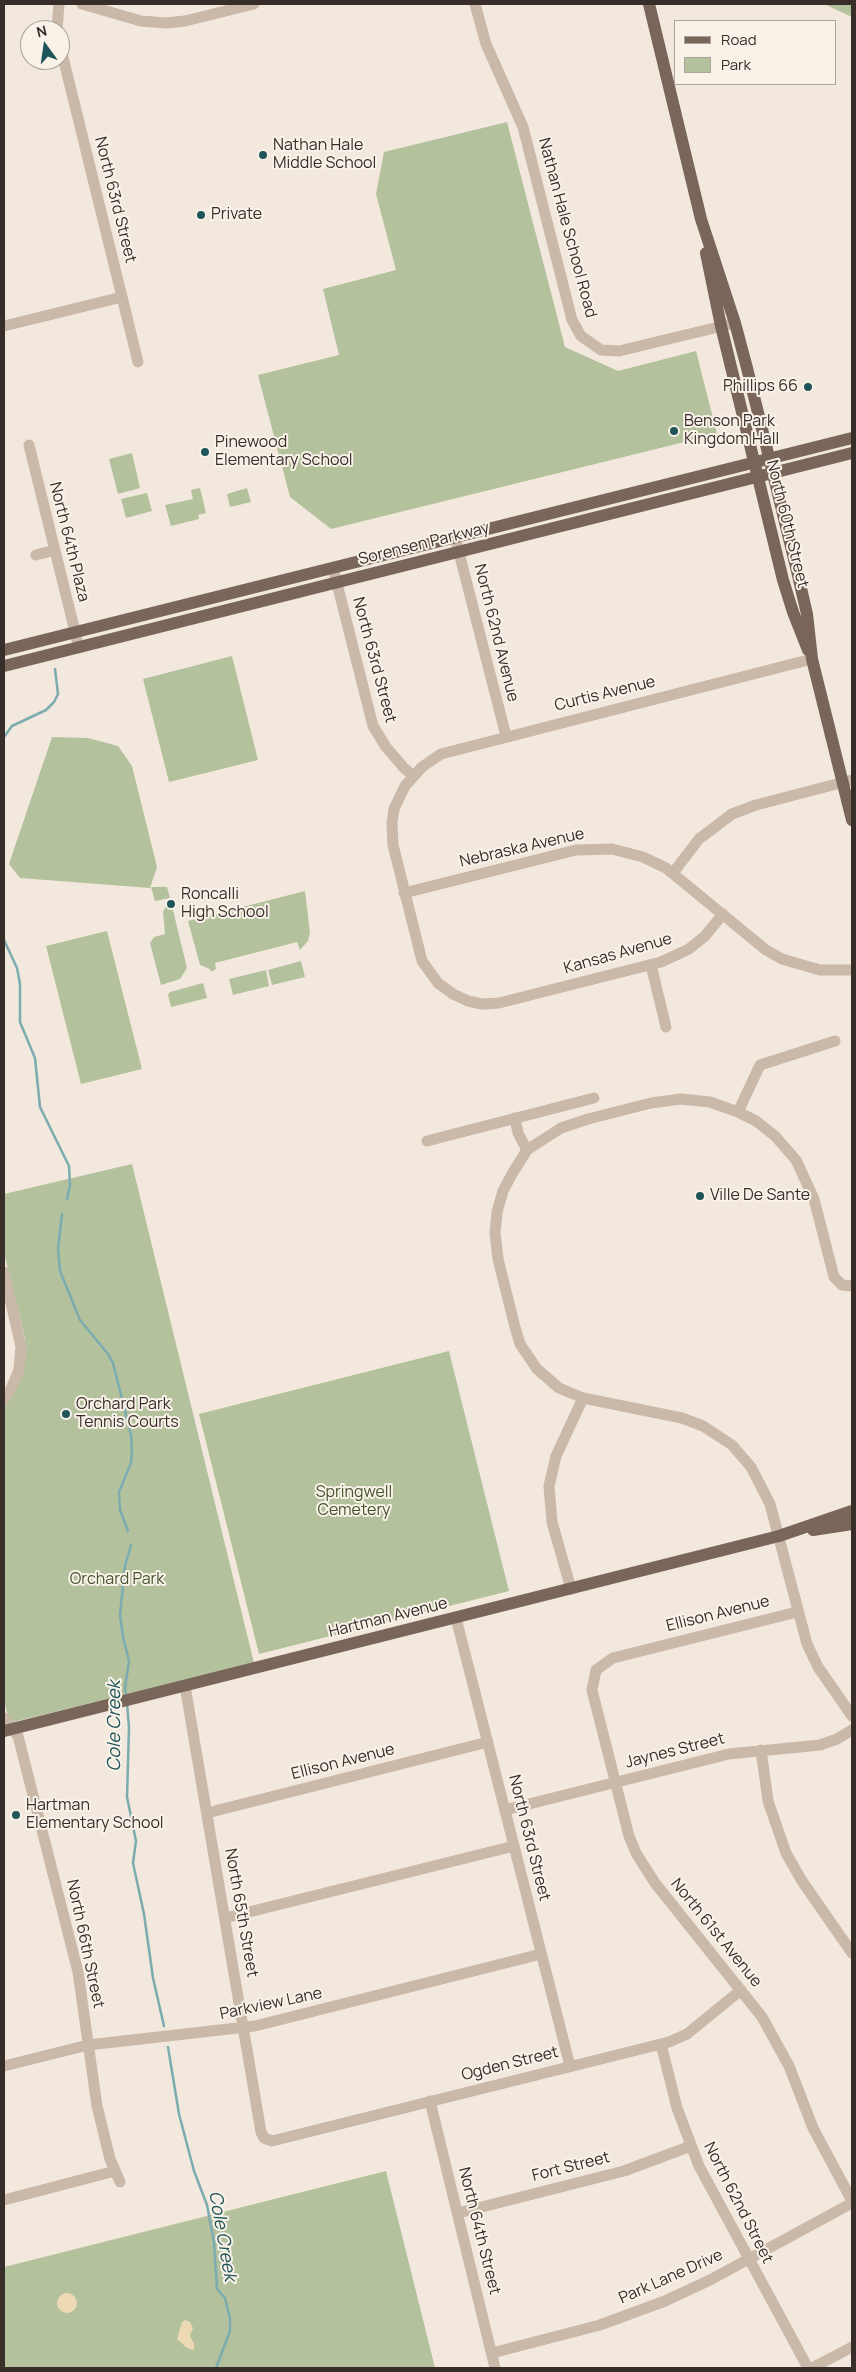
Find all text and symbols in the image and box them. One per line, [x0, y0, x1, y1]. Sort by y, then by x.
north arrow [20, 20, 70, 70]
text: N [34, 20, 49, 41]
legend [674, 20, 836, 85]
text: Road [721, 29, 757, 50]
text: Park [721, 54, 751, 75]
street label: North 63rd Street [90, 135, 140, 265]
place label: Nathan Hale Middle School [273, 136, 376, 174]
street label: Nathan Hale School Road [534, 136, 600, 320]
marker: Nathan Hale Middle School [257, 149, 269, 161]
place label: Private [211, 205, 262, 225]
marker: Private [195, 209, 207, 221]
place label: Phillips 66 [723, 377, 798, 397]
marker: Phillips 66 [802, 381, 814, 393]
place label: Benson Park Kingdom Hall [684, 412, 779, 450]
marker: Benson Park Kingdom Hall [668, 425, 680, 437]
place label: Pinewood Elementary School [215, 433, 353, 471]
marker: Pinewood Elementary School [199, 446, 211, 458]
street label: North 60th Street [762, 458, 812, 590]
street label: North 64th Plaza [45, 480, 93, 604]
street label: Sorensen Parkway [357, 518, 491, 570]
street label: North 62nd Avenue [470, 562, 522, 704]
street label: North 63rd Street [348, 595, 400, 725]
street label: Curtis Avenue [553, 672, 657, 716]
street label: Nebraska Avenue [458, 824, 586, 872]
place label: Roncalli High School [181, 885, 269, 923]
marker: Roncalli High School [165, 898, 177, 910]
street label: Kansas Avenue [562, 929, 674, 979]
place label: Ville De Sante [710, 1186, 810, 1206]
marker: Ville De Sante [694, 1190, 706, 1202]
place label: Orchard Park Tennis Courts [76, 1395, 179, 1433]
marker: Orchard Park Tennis Courts [60, 1408, 72, 1420]
park label: Springwell Cemetery [316, 1483, 392, 1521]
park label: Orchard Park [70, 1570, 164, 1590]
street label: Ellison Avenue [664, 1592, 772, 1636]
street label: Hartman Avenue [327, 1594, 449, 1642]
water label: Cole Creek [104, 1680, 126, 1772]
street label: Jaynes Street [623, 1729, 727, 1773]
street label: Ellison Avenue [289, 1740, 397, 1784]
street label: North 63rd Street [504, 1773, 554, 1903]
place label: Hartman Elementary School [26, 1796, 164, 1834]
marker: Hartman Elementary School [10, 1809, 22, 1821]
street label: North 65th Street [220, 1847, 262, 1979]
street label: North 61st Avenue [666, 1875, 766, 1991]
street label: North 66th Street [62, 1878, 108, 2010]
street label: Parkview Lane [218, 1984, 324, 2024]
street label: Ogden Street [459, 2043, 561, 2085]
street label: North 62nd Street [699, 2139, 777, 2267]
street label: Fort Street [530, 2148, 612, 2186]
street label: North 64th Street [454, 2165, 504, 2297]
water label: Cole Creek [203, 2189, 241, 2283]
street label: Park Lane Drive [616, 2246, 726, 2308]

